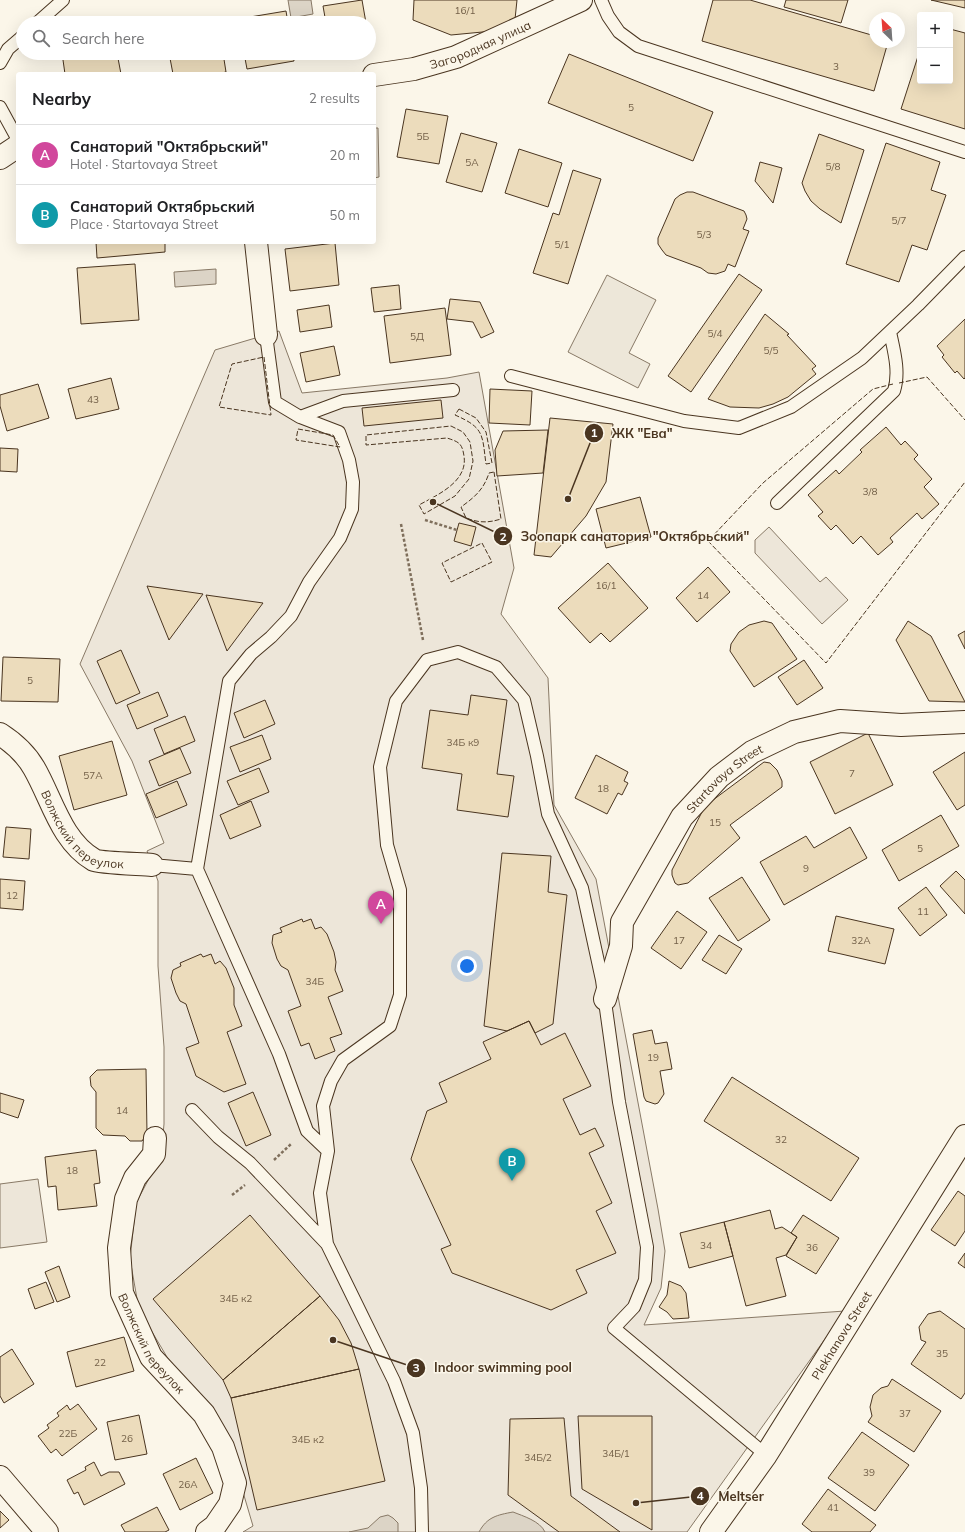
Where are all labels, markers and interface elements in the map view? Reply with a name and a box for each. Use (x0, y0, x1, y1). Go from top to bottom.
house number: 16/1 (455, 4, 475, 17)
north arrow (869, 12, 905, 48)
map controls (917, 12, 953, 84)
button: + (917, 12, 953, 48)
search box (16, 16, 376, 60)
street label: Загородная улица (428, 17, 533, 72)
icon: search (30, 27, 52, 49)
text: Search here (62, 29, 144, 48)
button: − (917, 48, 953, 84)
house number: 3 (833, 60, 839, 73)
text: Nearby (32, 88, 91, 109)
text: 2 results (309, 90, 360, 106)
house number: 5 (628, 101, 634, 114)
house number: 5Б (417, 130, 430, 143)
text: Санаторий "Октябрьский" (70, 137, 268, 156)
text: A (40, 147, 50, 163)
text: 20 m (330, 147, 360, 163)
text: Hotel · Startovaya Street (70, 156, 217, 172)
house number: 5А (465, 156, 479, 169)
house number: 5/8 (826, 160, 840, 173)
text: Санаторий Октябрьский (70, 197, 255, 216)
text: B (41, 207, 49, 223)
text: 50 m (330, 207, 360, 223)
house number: 5/7 (892, 214, 906, 227)
text: Place · Startovaya Street (70, 216, 218, 232)
house number: 5/3 (697, 228, 711, 241)
house number: 5/1 (555, 238, 569, 251)
house number: 5/4 (708, 327, 722, 340)
house number: 5Д (410, 330, 424, 343)
house number: 5/5 (764, 344, 778, 357)
house number: 43 (87, 393, 99, 406)
callout: ЖК "Ева" (584, 421, 681, 446)
text: 1 (590, 425, 598, 440)
text: ЖК "Ева" (611, 425, 673, 441)
house number: 3/8 (863, 485, 877, 498)
callout: Зоопарк санатория "Октябрьский" (493, 524, 758, 549)
text: Зоопарк санатория "Октябрьский" (521, 528, 750, 544)
text: 2 (499, 529, 507, 544)
house number: 16/1 (596, 579, 616, 592)
house number: 14 (697, 589, 709, 602)
house number: 5 (27, 674, 33, 687)
house number: 34Б к9 (447, 736, 479, 749)
street label: Startovaya Street (682, 741, 765, 816)
house number: 7 (849, 767, 855, 780)
house number: 57А (83, 769, 103, 782)
house number: 18 (597, 782, 609, 795)
street label: Волжский переулок (39, 788, 125, 871)
house number: 15 (709, 816, 721, 829)
house number: 5 (917, 842, 923, 855)
house number: 9 (803, 862, 809, 875)
house number: 12 (6, 889, 18, 902)
pin: A (368, 891, 394, 924)
house number: 11 (917, 905, 929, 918)
house number: 17 (673, 934, 685, 947)
house number: 32А (851, 934, 871, 947)
your location (457, 956, 477, 976)
house number: 34Б (306, 975, 325, 988)
house number: 19 (647, 1051, 659, 1064)
house number: 14 (116, 1104, 128, 1117)
house number: 32 (775, 1133, 787, 1146)
pin: B (499, 1148, 525, 1181)
house number: 18 (66, 1164, 78, 1177)
house number: 34 (700, 1239, 712, 1252)
house number: 36 (806, 1241, 818, 1254)
street label: Plekhanova Street (808, 1288, 874, 1382)
street label: Волжский переулок (116, 1291, 189, 1397)
house number: 34Б к2 (220, 1292, 252, 1305)
house number: 35 (936, 1347, 948, 1360)
callout: Indoor swimming pool (406, 1355, 580, 1380)
house number: 22 (94, 1356, 106, 1369)
text: Indoor swimming pool (434, 1359, 572, 1375)
text: 3 (412, 1360, 420, 1375)
house number: 37 (899, 1407, 911, 1420)
house number: 22Б (59, 1427, 78, 1440)
house number: 26 (121, 1432, 133, 1445)
house number: 34Б к2 (292, 1433, 324, 1446)
house number: 34Б/1 (602, 1447, 630, 1460)
house number: 34Б/2 (524, 1451, 552, 1464)
house number: 39 (863, 1466, 875, 1479)
house number: 26А (178, 1478, 198, 1491)
callout: Meltser (690, 1484, 772, 1509)
text: 4 (696, 1488, 704, 1503)
text: Meltser (718, 1488, 765, 1504)
house number: 41 (827, 1501, 839, 1514)

